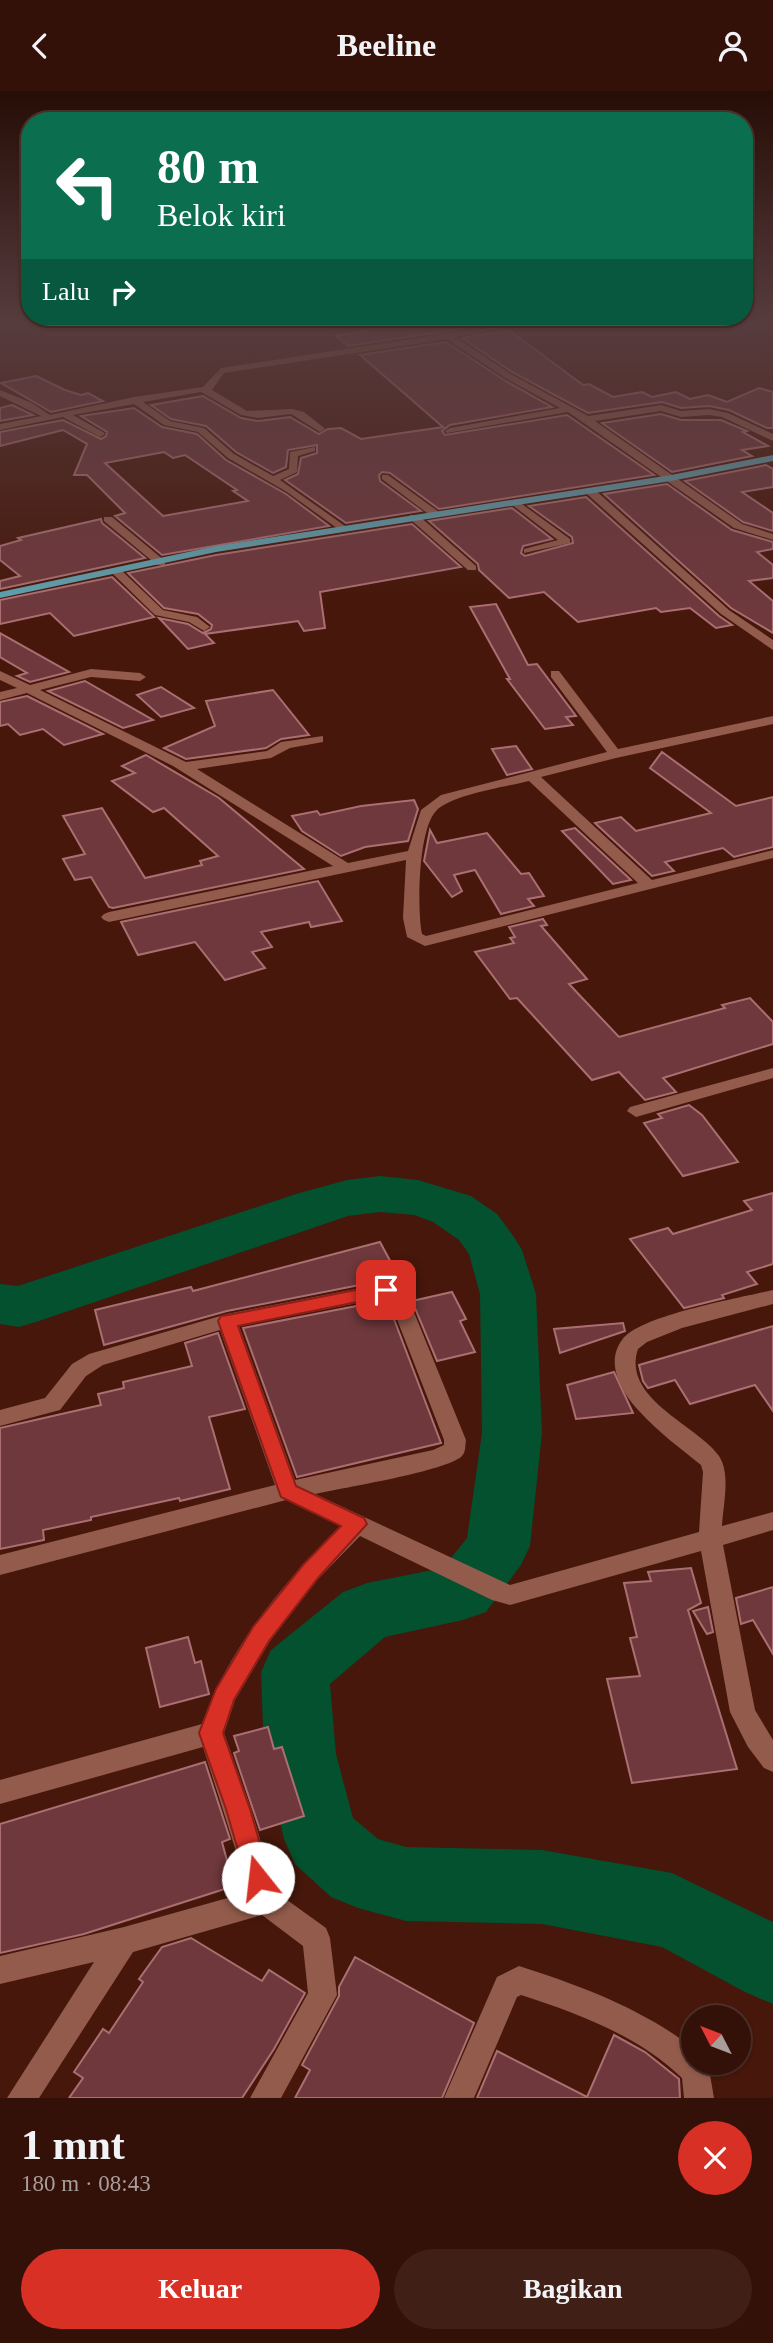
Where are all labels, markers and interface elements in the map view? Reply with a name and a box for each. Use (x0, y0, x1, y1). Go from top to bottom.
icon: back (21, 27, 59, 65)
text: Beeline (337, 27, 436, 63)
icon: person (714, 27, 752, 65)
text: 80 m (157, 139, 259, 194)
icon: left (42, 140, 133, 231)
text: Belok kiri (157, 197, 286, 233)
icon: right (104, 273, 142, 311)
text: Lalu (42, 277, 90, 306)
pin (356, 1260, 416, 1320)
icon: arrive (367, 1271, 405, 1309)
position arrow (221, 1841, 295, 1915)
north arrow (681, 2005, 751, 2075)
map controls (681, 2005, 751, 2075)
button: close (678, 2121, 752, 2195)
text: 1 mnt (21, 2122, 125, 2168)
text: 180 m · 08:43 (21, 2171, 151, 2196)
button: Keluar (21, 2249, 380, 2329)
button: Bagikan (394, 2249, 752, 2329)

